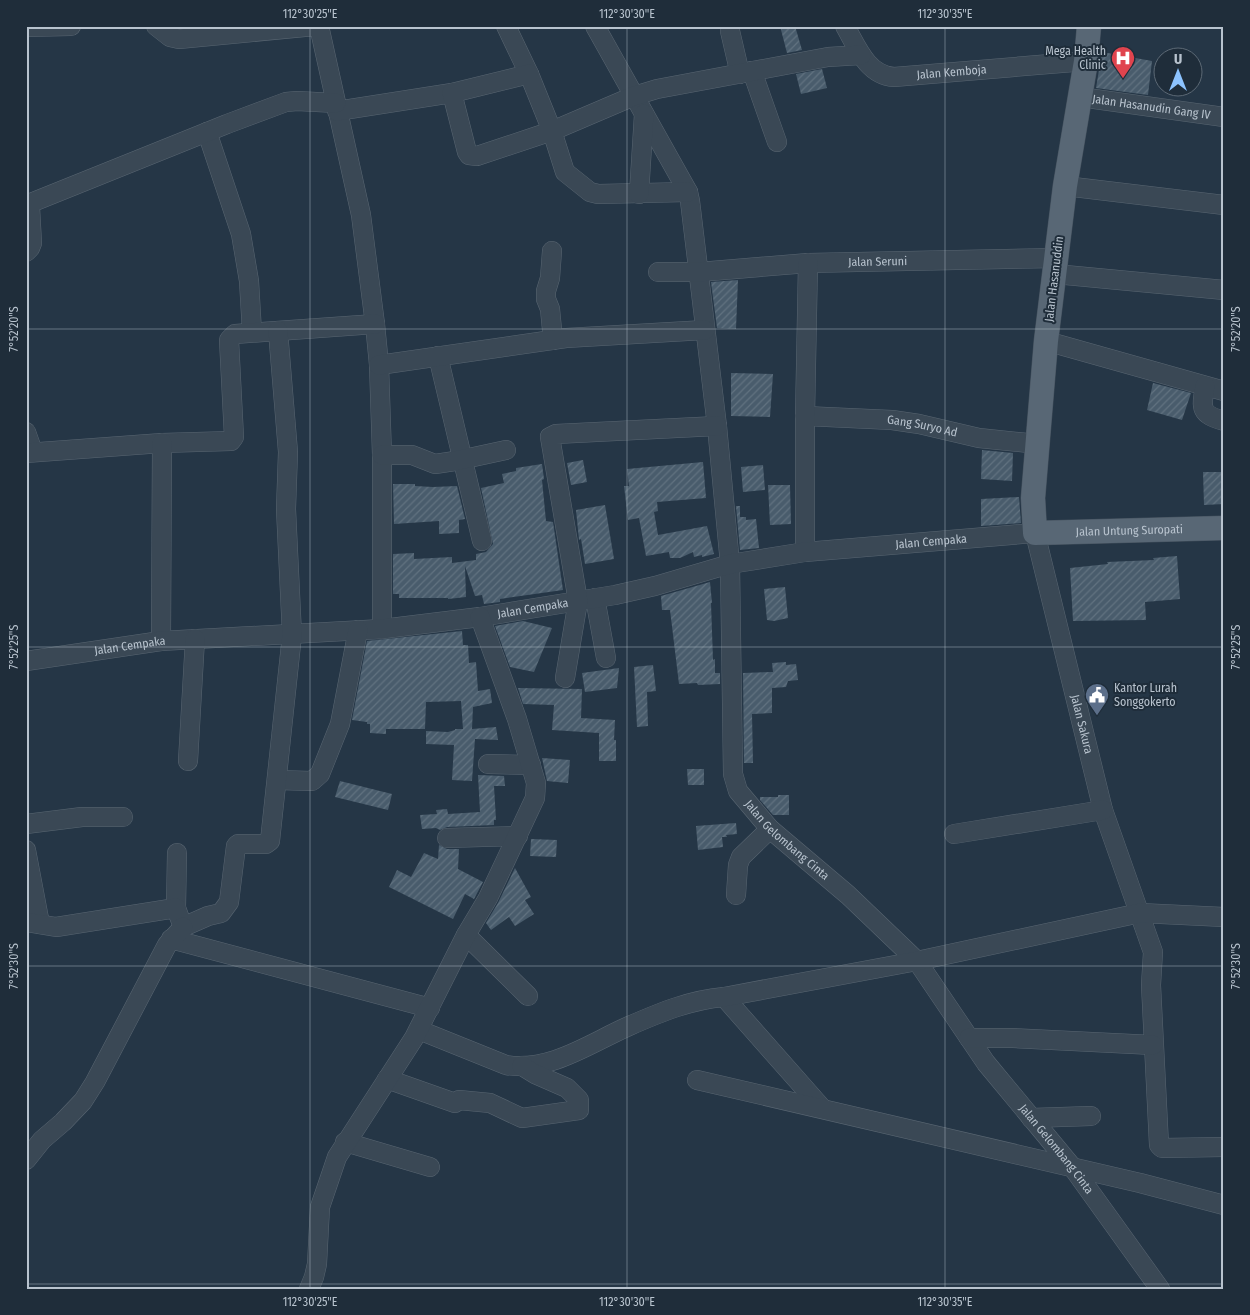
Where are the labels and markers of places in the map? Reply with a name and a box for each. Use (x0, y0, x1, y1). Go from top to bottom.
place label: Mega Health Clinic (1045, 44, 1106, 72)
hospital icon: Mega Health Clinic (1110, 45, 1136, 79)
place label: Kantor Lurah Songgokerto (1114, 681, 1177, 709)
public building icon: Kantor Lurah Songgokerto (1084, 682, 1110, 716)

